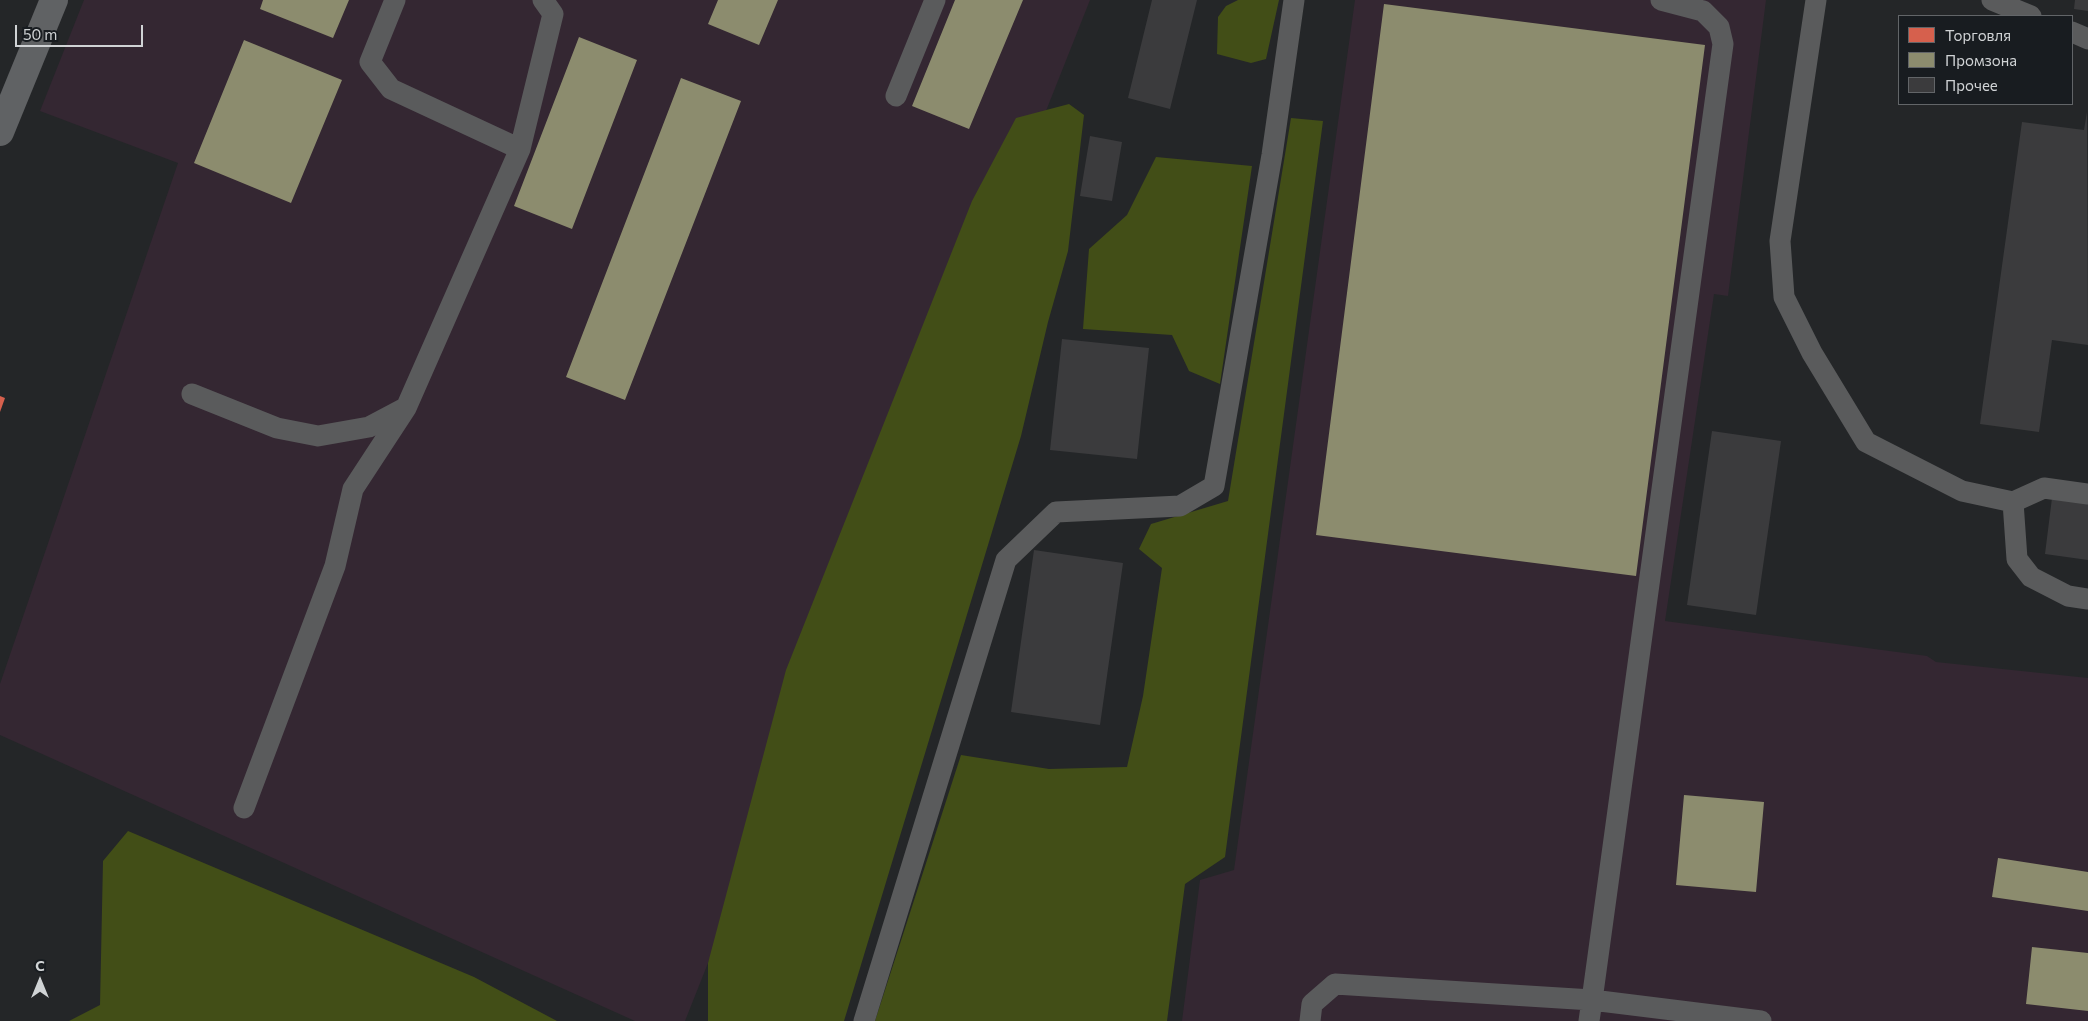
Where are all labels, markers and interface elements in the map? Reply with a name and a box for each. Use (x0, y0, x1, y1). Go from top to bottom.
scale bar (18, 15, 145, 47)
legend (1898, 15, 2073, 105)
text: 50 m (23, 25, 57, 43)
text: Торговля (1945, 26, 2011, 44)
text: Промзона (1945, 51, 2017, 69)
text: Прочее (1945, 76, 1998, 94)
north arrow (15, 956, 65, 1006)
text: С (35, 957, 45, 974)

